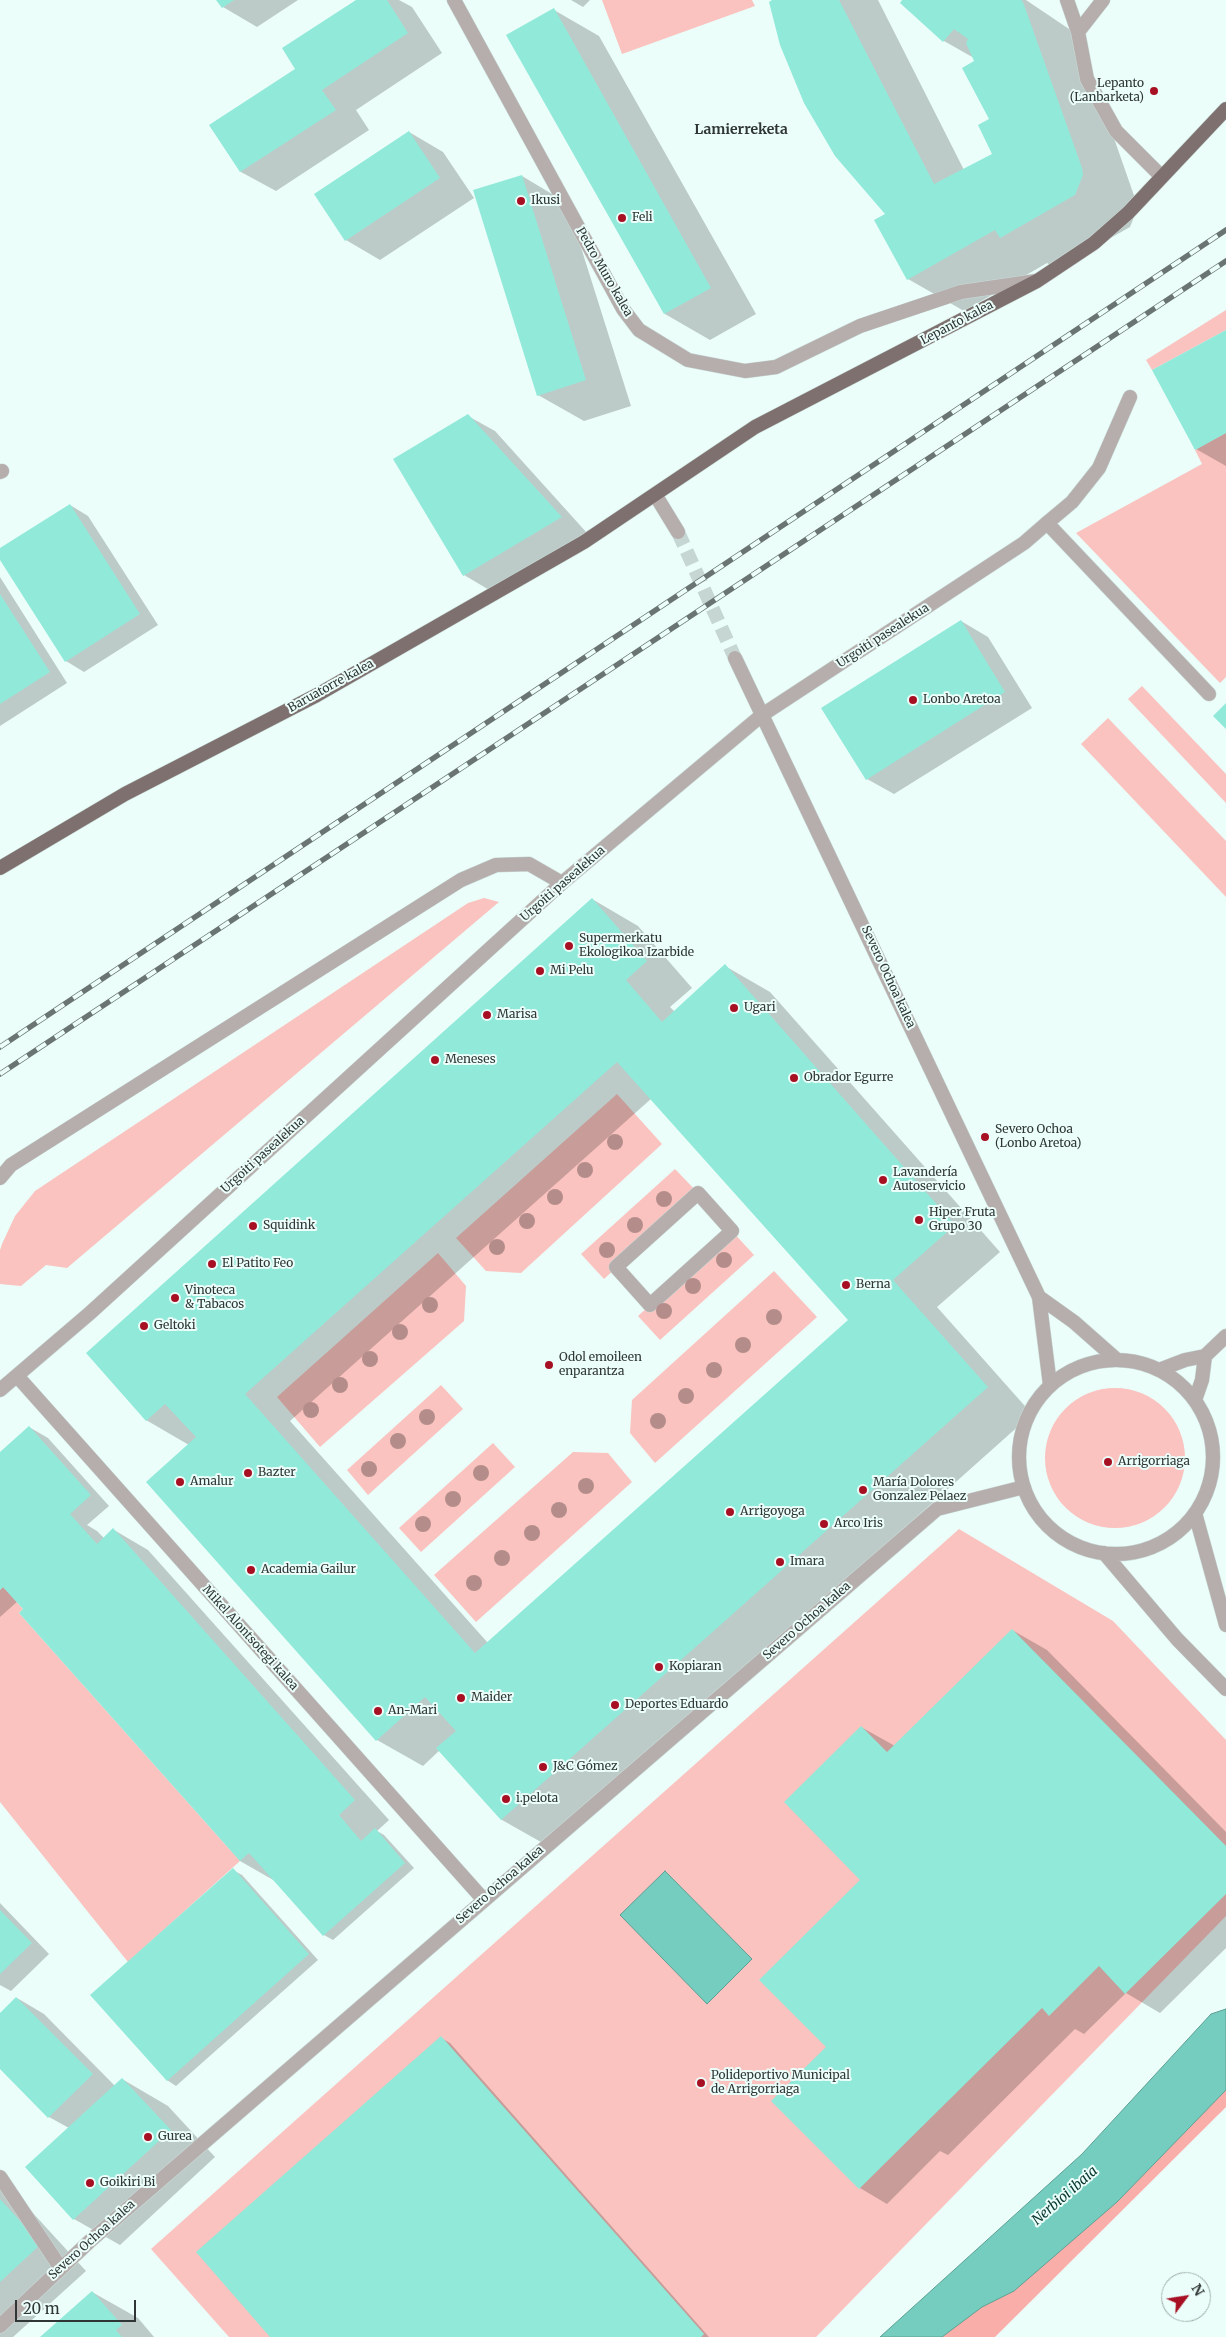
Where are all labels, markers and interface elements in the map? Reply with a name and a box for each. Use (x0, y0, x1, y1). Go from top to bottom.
place label: Lepanto (Lanbarketa) (1070, 77, 1144, 105)
marker: Lepanto (Lanbarketa) (1148, 85, 1160, 97)
district label: Lamierreketa (694, 122, 788, 138)
place label: Ikusi (531, 194, 560, 208)
marker: Ikusi (515, 195, 527, 207)
place label: Feli (632, 211, 653, 225)
marker: Feli (616, 212, 628, 224)
street label: Pedro Muro kalea (573, 225, 635, 319)
street label: Lepanto kalea (918, 298, 996, 348)
street label: Urgoiti pasealekua (834, 601, 932, 671)
street label: Baruatorre kalea (286, 657, 376, 715)
place label: Lonbo Aretoa (923, 693, 1001, 707)
marker: Lonbo Aretoa (907, 694, 919, 706)
street label: Urgoiti pasealekua (518, 843, 608, 925)
street label: Severo Ochoa kalea (858, 924, 918, 1030)
place label: Supermerkatu Ekologikoa Izarbide (579, 932, 694, 960)
marker: Supermerkatu Ekologikoa Izarbide (563, 940, 575, 952)
place label: Mi Pelu (550, 964, 594, 978)
marker: Mi Pelu (534, 965, 546, 977)
place label: Ugari (744, 1001, 776, 1015)
marker: Ugari (728, 1002, 740, 1014)
place label: Marisa (497, 1008, 537, 1022)
marker: Marisa (481, 1009, 493, 1021)
place label: Meneses (445, 1053, 496, 1067)
marker: Meneses (429, 1054, 441, 1066)
place label: Obrador Egurre (804, 1071, 893, 1085)
marker: Obrador Egurre (788, 1072, 800, 1084)
street label: Urgoiti pasealekua (218, 1114, 308, 1196)
place label: Severo Ochoa (Lonbo Aretoa) (995, 1123, 1081, 1151)
marker: Severo Ochoa (Lonbo Aretoa) (979, 1131, 991, 1143)
place label: Lavandería Autoservicio (893, 1166, 965, 1194)
marker: Lavandería Autoservicio (877, 1174, 889, 1186)
place label: Hiper Fruta Grupo 30 (929, 1206, 995, 1234)
marker: Hiper Fruta Grupo 30 (913, 1214, 925, 1226)
place label: Squidink (263, 1219, 315, 1233)
marker: Squidink (247, 1220, 259, 1232)
place label: El Patito Feo (222, 1257, 293, 1271)
marker: El Patito Feo (206, 1258, 218, 1270)
place label: Berna (856, 1278, 890, 1292)
marker: Berna (840, 1279, 852, 1291)
place label: Vinoteca & Tabacos (185, 1284, 244, 1312)
marker: Vinoteca & Tabacos (169, 1292, 181, 1304)
place label: Geltoki (154, 1319, 196, 1333)
marker: Geltoki (138, 1320, 150, 1332)
place label: Odol emoileen enparantza (559, 1351, 642, 1379)
marker: Odol emoileen enparantza (543, 1359, 555, 1371)
place label: Arrigorriaga (1118, 1455, 1190, 1469)
marker: Arrigorriaga (1102, 1456, 1114, 1468)
place label: Bazter (258, 1466, 296, 1480)
marker: Bazter (242, 1467, 254, 1479)
place label: Amalur (190, 1475, 233, 1489)
marker: Amalur (174, 1476, 186, 1488)
place label: María Dolores Gonzalez Pelaez (873, 1476, 966, 1504)
marker: María Dolores Gonzalez Pelaez (857, 1484, 869, 1496)
place label: Arrigoyoga (740, 1505, 805, 1519)
marker: Arrigoyoga (724, 1506, 736, 1518)
place label: Arco Iris (834, 1517, 883, 1531)
marker: Arco Iris (818, 1518, 830, 1530)
place label: Imara (790, 1555, 824, 1569)
marker: Imara (774, 1556, 786, 1568)
place label: Academia Gailur (261, 1563, 356, 1577)
marker: Academia Gailur (245, 1564, 257, 1576)
street label: Severo Ochoa kalea (760, 1579, 854, 1663)
street label: Mikel Alontsotegi kalea (199, 1583, 301, 1693)
place label: Kopiaran (669, 1660, 722, 1674)
marker: Kopiaran (653, 1661, 665, 1673)
place label: Maider (471, 1691, 512, 1705)
marker: Maider (455, 1692, 467, 1704)
place label: Deportes Eduardo (625, 1698, 728, 1712)
marker: Deportes Eduardo (609, 1699, 621, 1711)
place label: An-Mari (388, 1704, 437, 1718)
marker: An-Mari (372, 1705, 384, 1717)
place label: J&C Gómez (553, 1760, 617, 1774)
marker: J&C Gómez (537, 1761, 549, 1773)
place label: i.pelota (516, 1792, 558, 1806)
marker: i.pelota (500, 1793, 512, 1805)
street label: Severo Ochoa kalea (453, 1843, 547, 1927)
place label: Polideportivo Municipal de Arrigorriaga (711, 2069, 850, 2097)
marker: Polideportivo Municipal de Arrigorriaga (695, 2077, 707, 2089)
place label: Gurea (158, 2130, 192, 2144)
marker: Gurea (142, 2131, 154, 2143)
water label: Nerbioi ibaia (1029, 2163, 1101, 2229)
place label: Goikiri Bi (100, 2176, 155, 2190)
marker: Goikiri Bi (84, 2177, 96, 2189)
street label: Severo Ochoa kalea (46, 2197, 138, 2283)
north arrow (1161, 2272, 1211, 2322)
text: N (1187, 2280, 1209, 2299)
scale bar (18, 2290, 139, 2322)
text: 20 m (23, 2299, 60, 2318)

